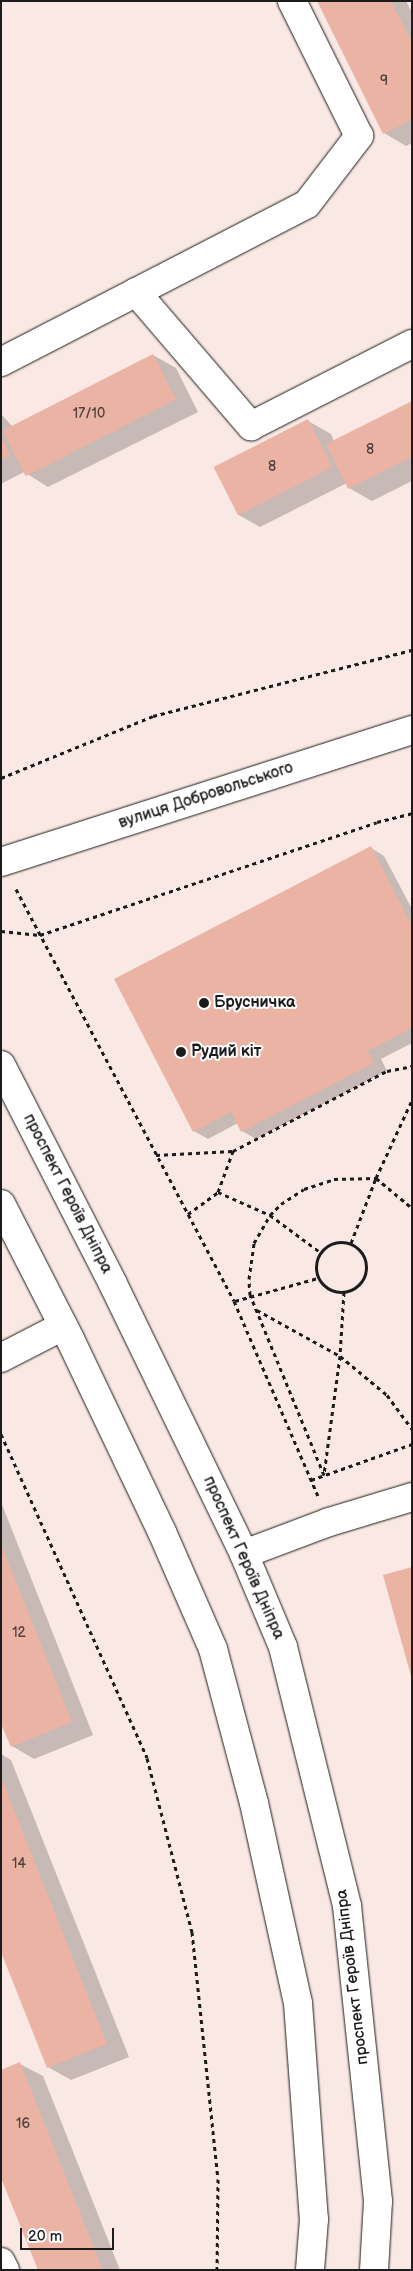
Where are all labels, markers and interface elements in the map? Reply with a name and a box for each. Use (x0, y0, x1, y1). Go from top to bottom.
house number: 9 (380, 73, 388, 89)
house number: 17/10 (73, 406, 105, 422)
house number: 8 (366, 442, 374, 458)
house number: 8 (268, 459, 276, 475)
street label: вулиця Добровольського (116, 759, 296, 833)
place label: Брусничка (214, 993, 295, 1013)
marker: Брусничка (198, 997, 210, 1009)
place label: Рудий кіт (191, 1042, 261, 1062)
marker: Рудий кіт (175, 1046, 187, 1058)
street label: проспект Героїв Дніпра (18, 1111, 116, 1277)
street label: проспект Героїв Дніпра (198, 1473, 288, 1643)
house number: 12 (12, 1625, 26, 1641)
house number: 14 (12, 1856, 26, 1872)
street label: проспект Героїв Дніпра (333, 1888, 373, 2066)
house number: 16 (16, 2116, 30, 2132)
scale bar (22, 2218, 116, 2250)
text: 20 m (28, 2227, 62, 2246)

